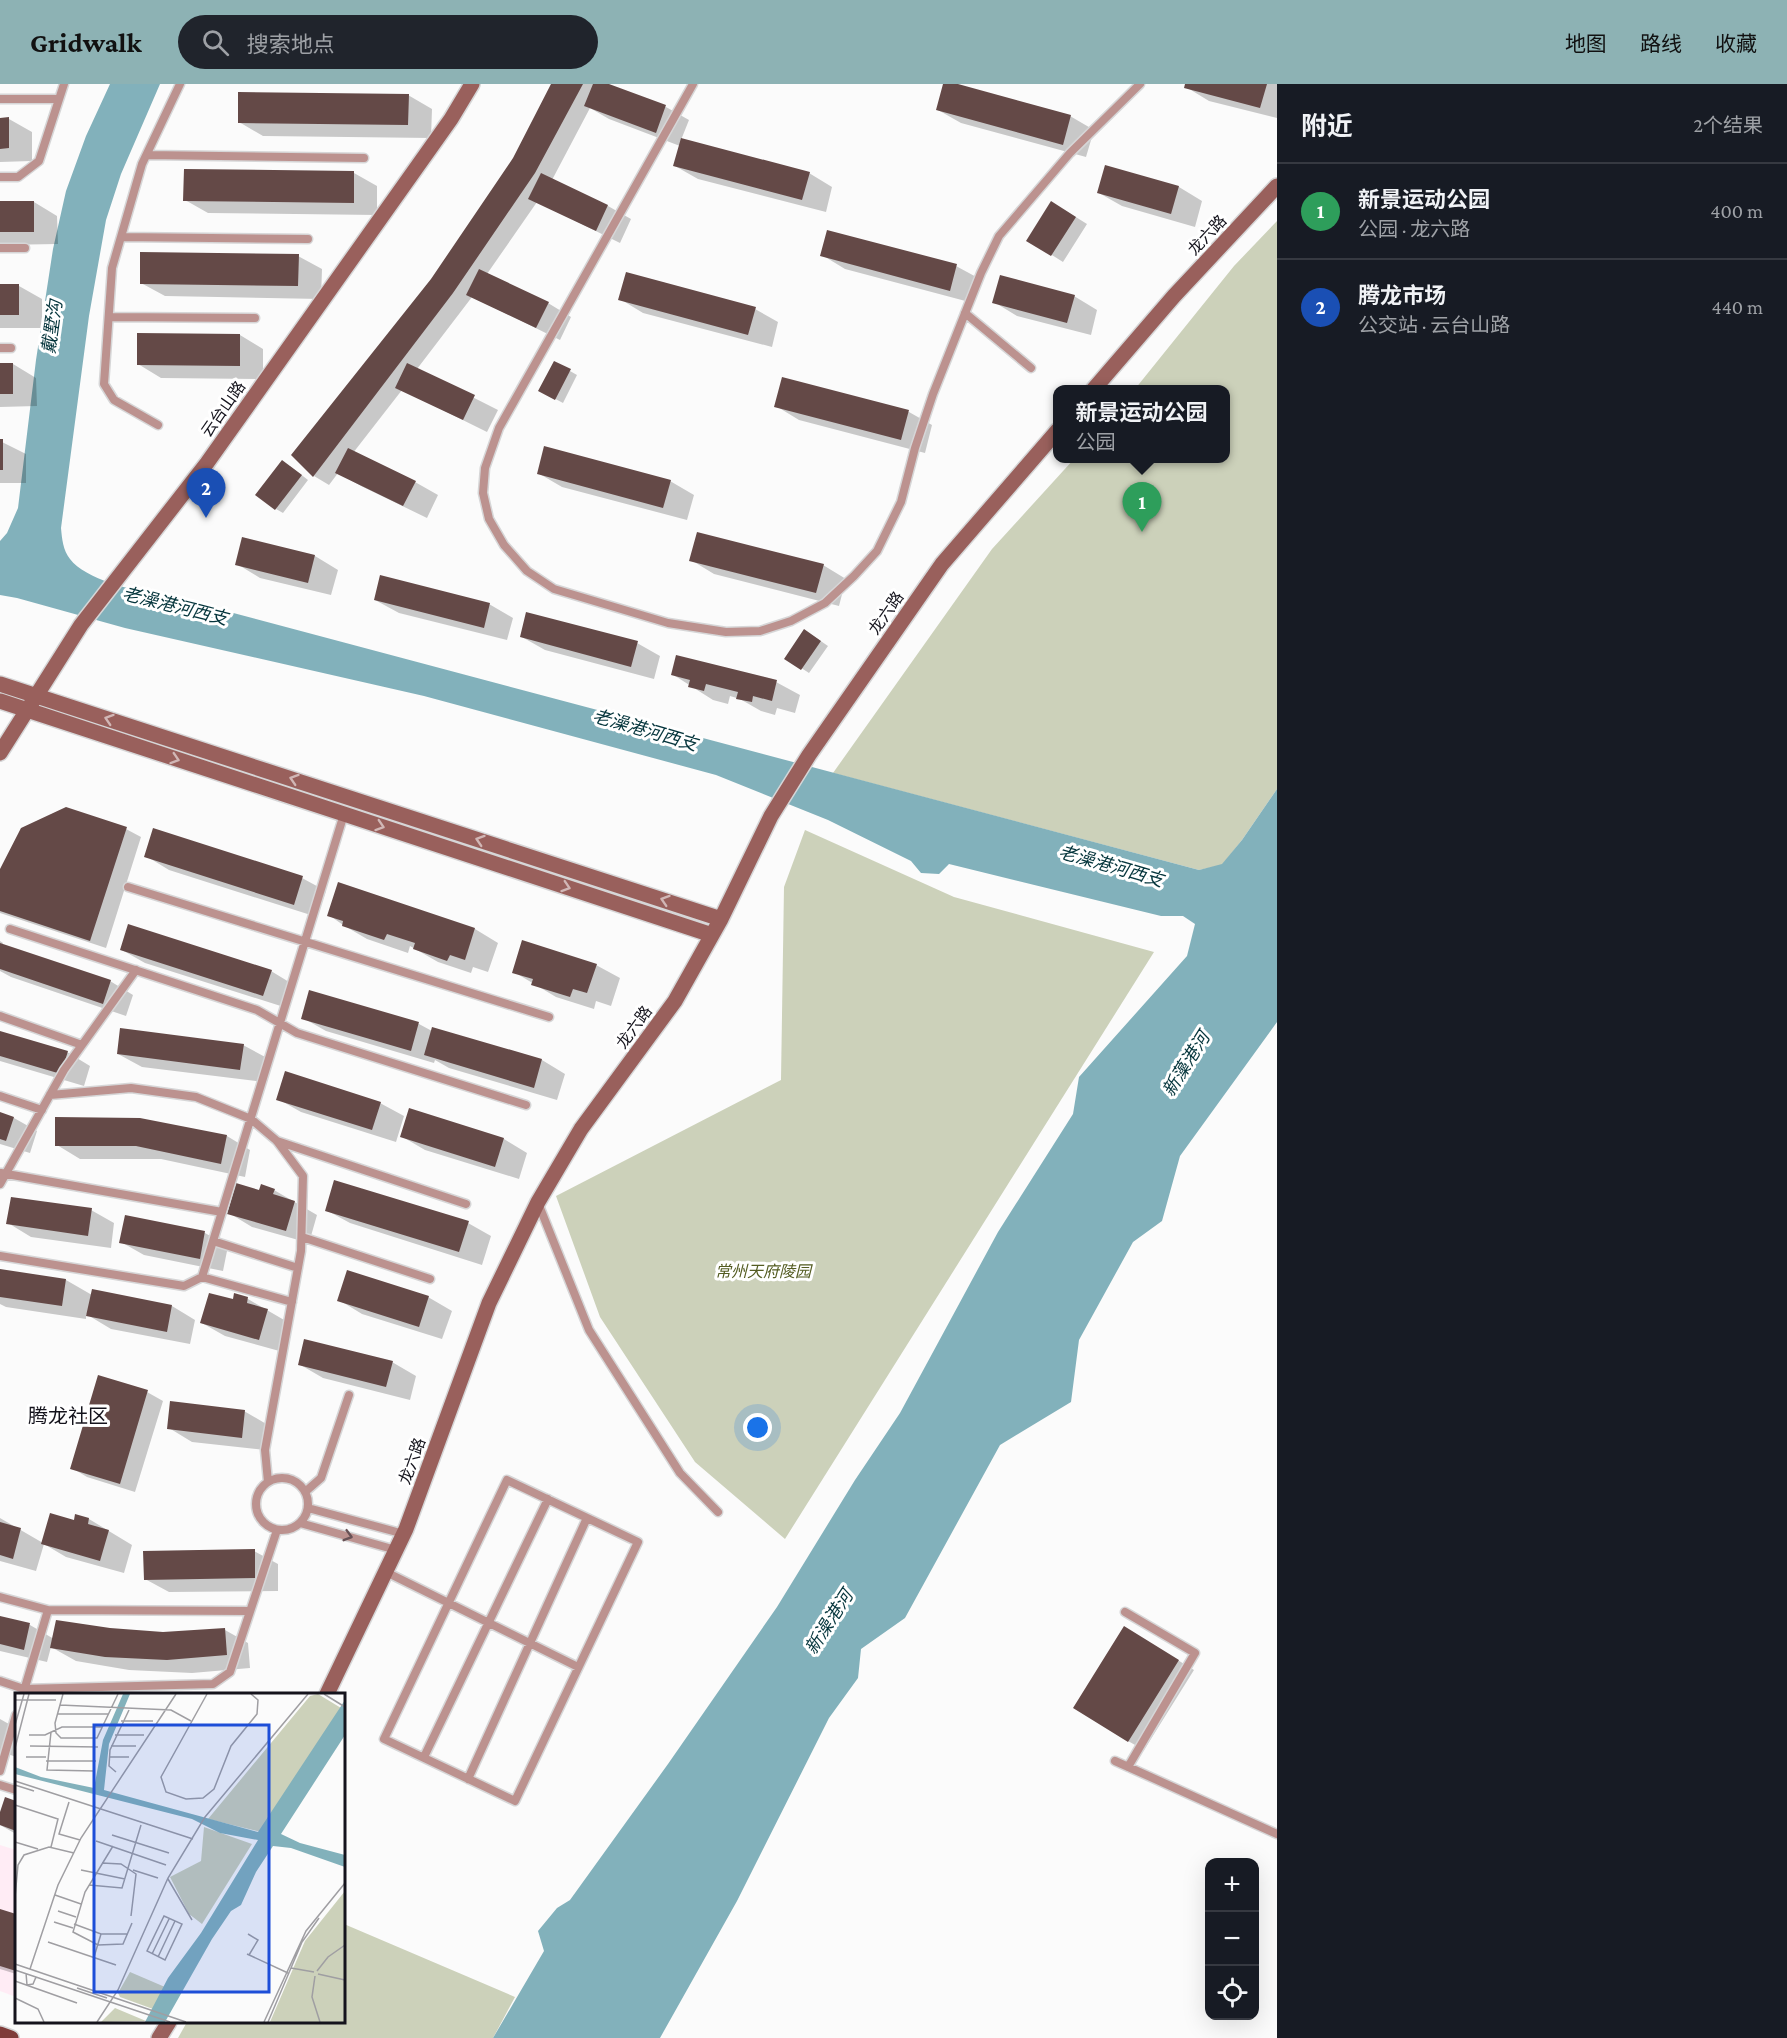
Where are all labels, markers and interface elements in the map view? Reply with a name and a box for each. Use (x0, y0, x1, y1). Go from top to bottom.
search box (178, 15, 598, 69)
icon: search (199, 26, 232, 59)
text: Gridwalk (30, 27, 142, 58)
text: 搜索地点 (247, 32, 335, 57)
text: 地图 (1565, 32, 1607, 56)
text: 路线 (1640, 32, 1682, 56)
text: 收藏 (1715, 32, 1757, 56)
text: 附近 (1301, 112, 1353, 141)
text: 2个结果 (1693, 114, 1763, 136)
text: 新景运动公园 (1358, 187, 1490, 212)
text: 1 (1317, 200, 1324, 222)
text: 400 m (1710, 200, 1763, 222)
street label: 龙六路 (1184, 212, 1230, 258)
text: 公园 · 龙六路 (1358, 218, 1470, 240)
text: 腾龙市场 (1358, 283, 1446, 308)
text: 2 (1315, 296, 1326, 318)
text: 440 m (1711, 296, 1763, 318)
water label: 戴墅沟 (38, 297, 66, 355)
text: 公交站 · 云台山路 (1358, 314, 1510, 336)
street label: 云台山路 (198, 378, 248, 440)
popup (1053, 385, 1230, 463)
text: 新景运动公园 (1075, 400, 1208, 425)
text: 公园 (1075, 431, 1115, 453)
pin: 2 (186, 468, 226, 518)
pin: 1 (1122, 482, 1162, 532)
water label: 老澡港河西支 (120, 583, 232, 629)
street label: 龙六路 (865, 588, 907, 638)
water label: 老澡港河西支 (590, 706, 702, 755)
one-way arrow (104, 714, 115, 726)
one-way arrow (169, 751, 180, 764)
one-way arrow (289, 774, 300, 787)
one-way arrow (374, 819, 385, 831)
one-way arrow (475, 835, 486, 847)
water label: 老澡港河西支 (1056, 842, 1168, 891)
one-way arrow (560, 880, 571, 893)
one-way arrow (660, 895, 671, 908)
street label: 龙六路 (613, 1003, 655, 1051)
water label: 新藻港河 (1158, 1026, 1215, 1100)
park label: 常州天府陵园 (715, 1263, 813, 1280)
district label: 腾龙社区 (28, 1405, 108, 1427)
your location (743, 1413, 772, 1442)
street label: 龙六路 (396, 1436, 428, 1486)
one-way arrow (343, 1529, 353, 1542)
water label: 新澡港河 (801, 1584, 859, 1658)
inset map (15, 1693, 345, 2023)
map controls (1205, 1858, 1259, 2020)
button: + (1205, 1858, 1259, 1912)
button: − (1205, 1912, 1259, 1966)
button: locate (1205, 1966, 1259, 2020)

